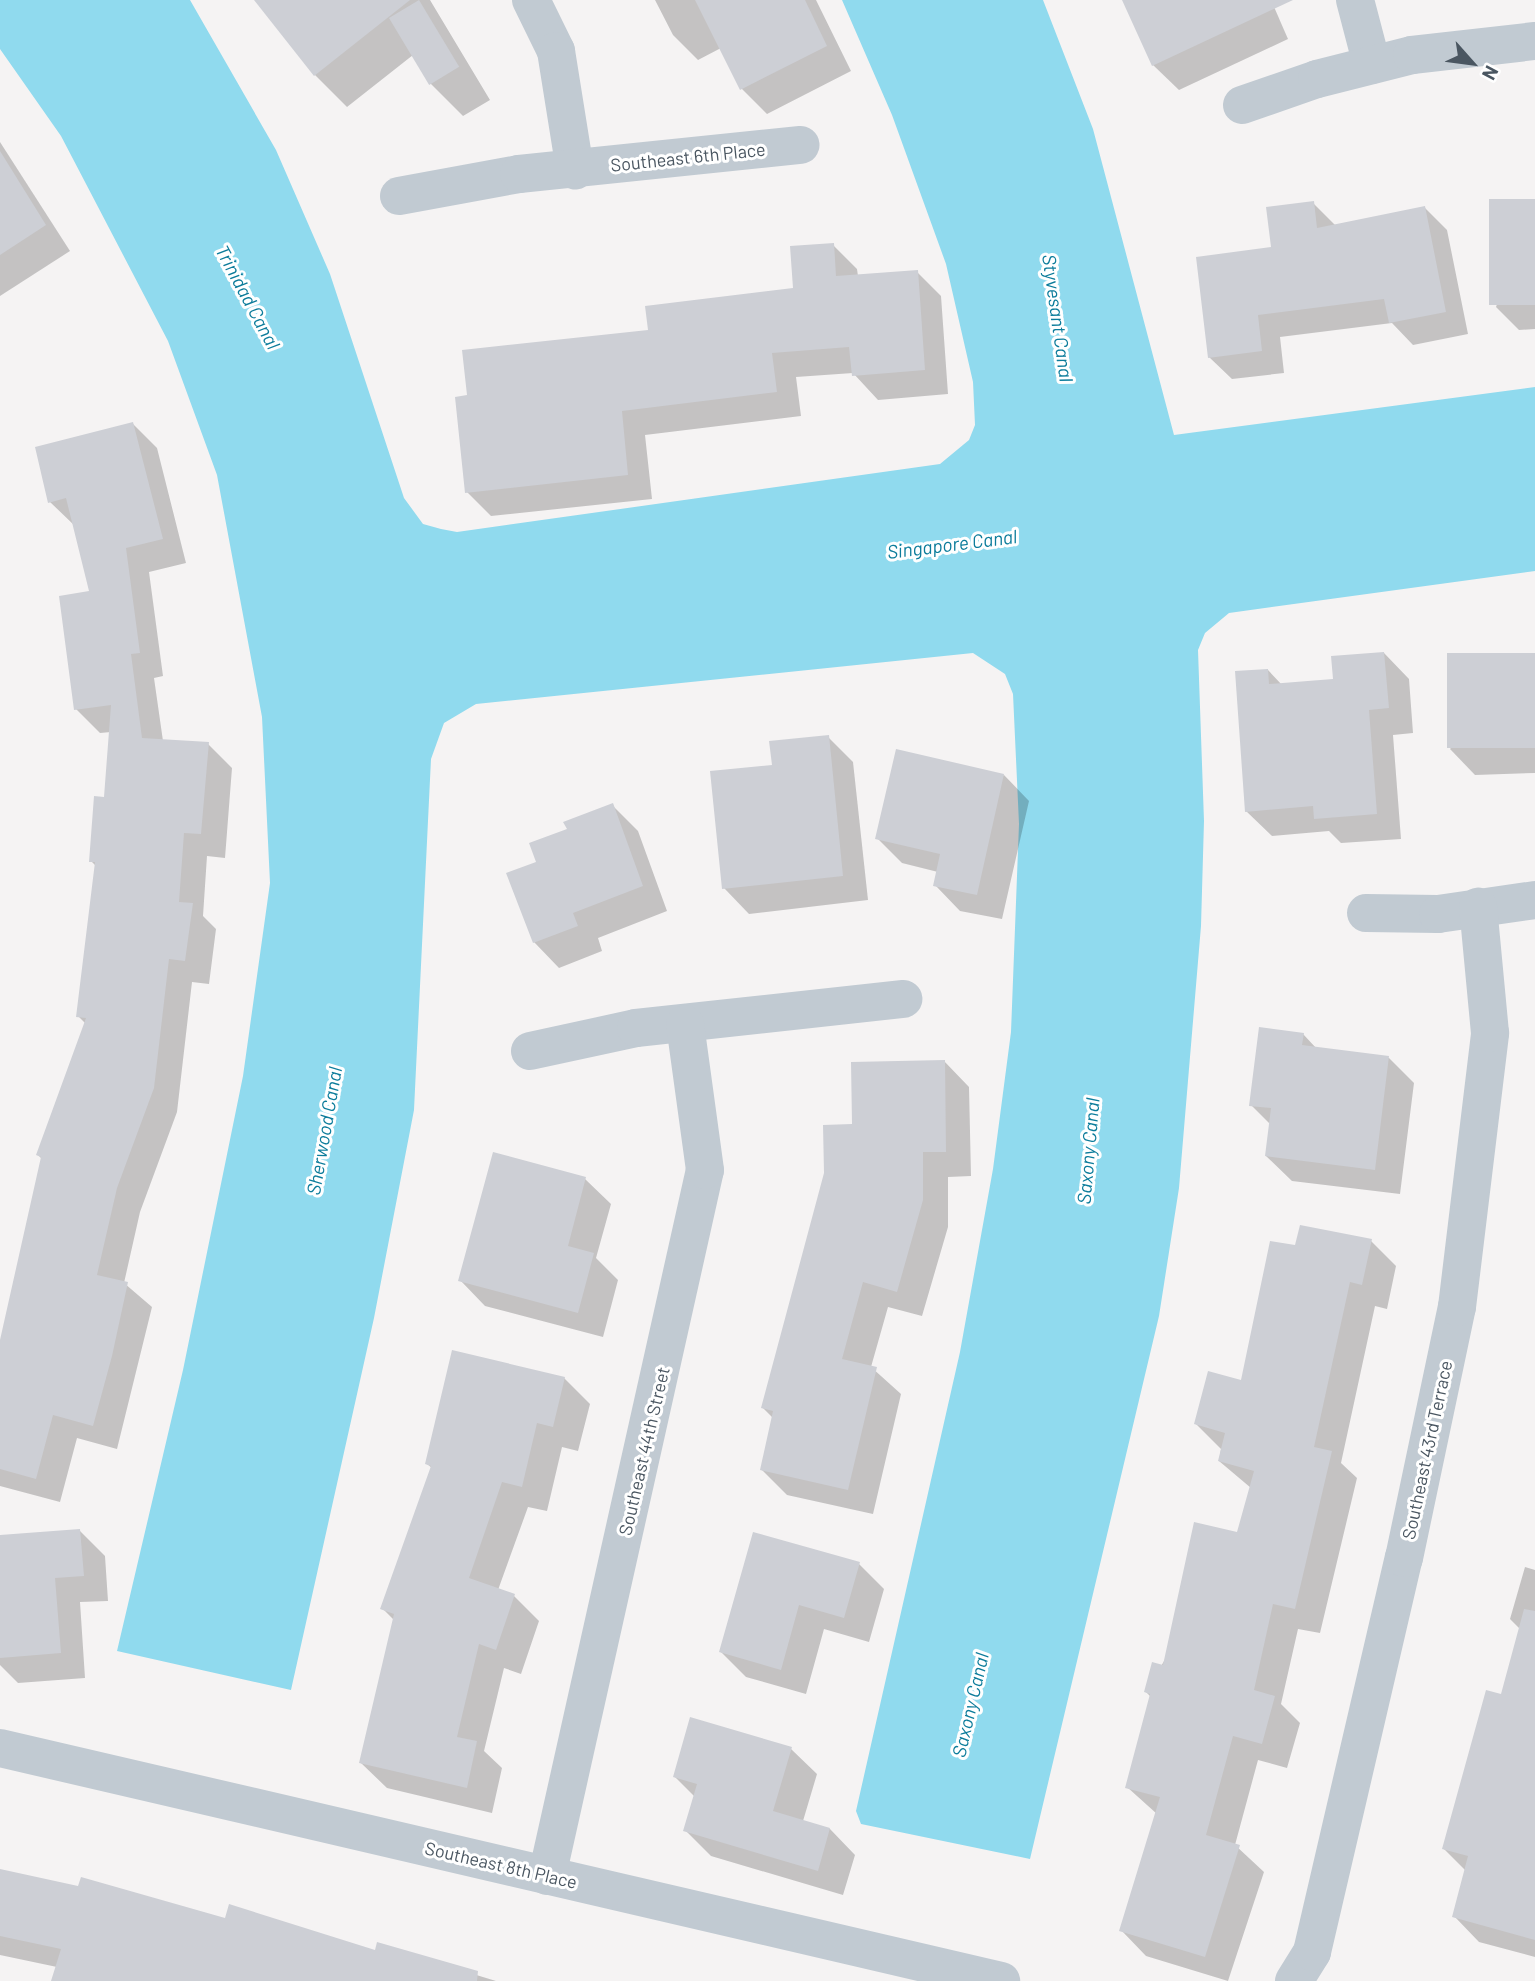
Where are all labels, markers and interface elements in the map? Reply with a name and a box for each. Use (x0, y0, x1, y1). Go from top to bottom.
north arrow (1437, 28, 1507, 98)
text: N (1478, 62, 1504, 84)
street label: Southeast 6th Place (609, 138, 767, 176)
water label: Trinidad Canal (211, 241, 285, 353)
water label: Styvesant Canal (1038, 253, 1078, 383)
water label: Singapore Canal (886, 525, 1018, 563)
water label: Sherwood Canal (302, 1065, 346, 1197)
water label: Saxony Canal (1072, 1097, 1104, 1205)
street label: Southeast 43rd Terrace (1397, 1359, 1457, 1541)
street label: Southeast 44th Street (614, 1365, 674, 1537)
water label: Saxony Canal (947, 1651, 993, 1759)
street label: Southeast 8th Place (423, 1837, 579, 1893)

